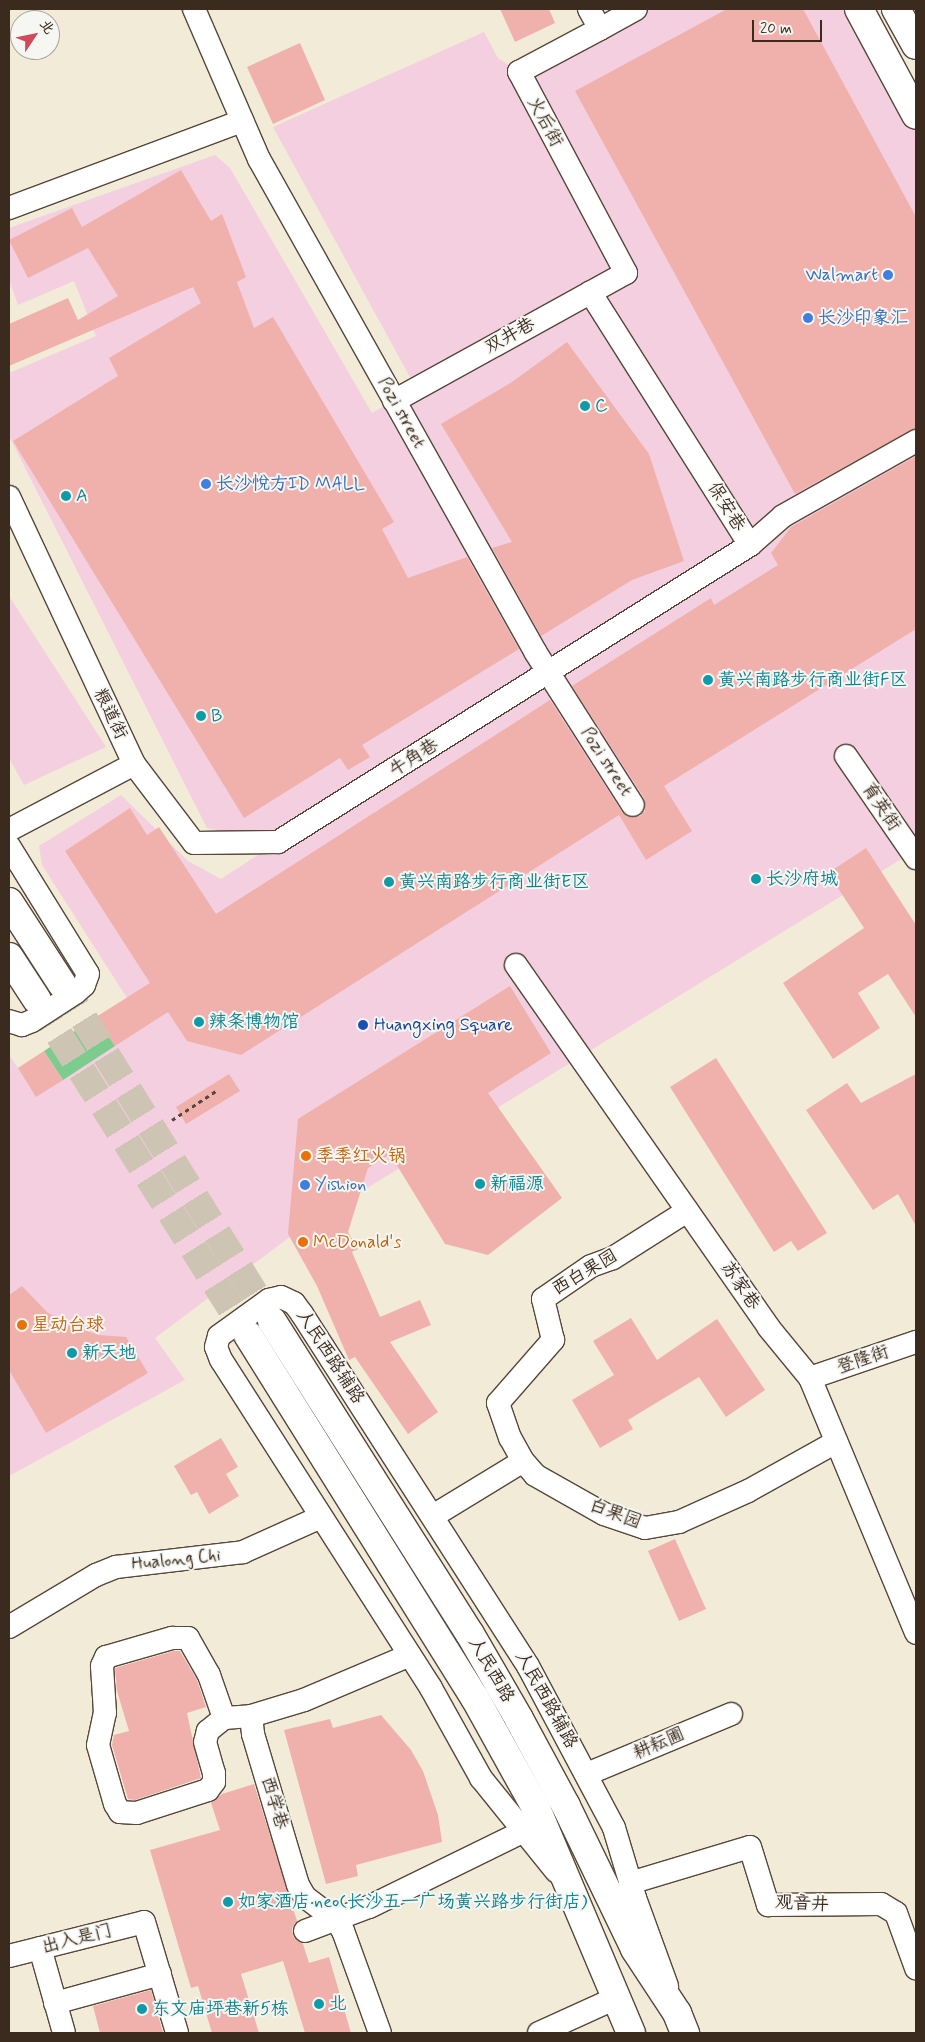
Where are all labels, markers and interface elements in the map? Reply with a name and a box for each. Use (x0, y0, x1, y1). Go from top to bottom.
north arrow (10, 10, 60, 60)
scale bar (755, 10, 825, 42)
text: 北 (35, 16, 58, 38)
text: 20 m (760, 19, 792, 39)
street label: 火后街 (523, 93, 567, 151)
place label: Walmart (805, 264, 878, 286)
marker: Walmart (882, 269, 894, 281)
place label: 长沙印象汇 (818, 307, 908, 329)
marker: 长沙印象汇 (802, 312, 814, 324)
street label: 双井巷 (481, 313, 539, 359)
street label: Pozi street (373, 374, 429, 452)
place label: C (595, 395, 608, 417)
marker: C (579, 400, 591, 412)
place label: 长沙悦方ID MALL (216, 473, 362, 495)
marker: 长沙悦方ID MALL (200, 478, 212, 490)
street label: 保安巷 (703, 478, 749, 536)
place label: A (76, 485, 88, 507)
marker: A (60, 490, 72, 502)
place label: 黄兴南路步行商业街F区 (718, 669, 908, 691)
marker: 黄兴南路步行商业街F区 (702, 674, 714, 686)
street label: 粮道街 (88, 685, 132, 743)
place label: B (211, 705, 222, 727)
marker: B (195, 710, 207, 722)
street label: Pozi street (576, 723, 636, 801)
street label: 牛角巷 (385, 735, 443, 781)
street label: 育英街 (857, 779, 905, 835)
place label: 长沙府城 (766, 868, 838, 890)
place label: 黄兴南路步行商业街E区 (399, 871, 590, 893)
marker: 长沙府城 (750, 873, 762, 885)
marker: 黄兴南路步行商业街E区 (383, 876, 395, 888)
place label: 辣条博物馆 (209, 1011, 299, 1033)
place label: Huangxing Square (374, 1014, 513, 1036)
marker: 辣条博物馆 (193, 1016, 205, 1028)
marker: Huangxing Square (356, 1018, 370, 1032)
place label: 季季红火锅 (316, 1145, 406, 1167)
marker: 季季红火锅 (300, 1150, 312, 1162)
place label: 新福源 (490, 1173, 544, 1195)
place label: Yishion (315, 1174, 366, 1196)
marker: 新福源 (474, 1178, 486, 1190)
marker: Yishion (299, 1179, 311, 1191)
place label: McDonald's (313, 1231, 401, 1253)
marker: McDonald's (297, 1236, 309, 1248)
street label: 西白果园 (548, 1246, 622, 1300)
street label: 苏家巷 (716, 1258, 764, 1314)
street label: 人民西路辅路 (292, 1306, 368, 1408)
place label: 星动台球 (32, 1314, 104, 1336)
marker: 星动台球 (16, 1319, 28, 1331)
street label: 登隆街 (834, 1341, 892, 1379)
place label: 新天地 (82, 1342, 136, 1364)
marker: 新天地 (66, 1347, 78, 1359)
street label: 白果园 (586, 1494, 644, 1534)
street label: Hualong Chi (129, 1544, 223, 1576)
street label: 人民西路 (464, 1633, 518, 1707)
street label: 人民西路辅路 (510, 1648, 582, 1752)
street label: 耕耘圃 (630, 1724, 688, 1764)
street label: 西学巷 (256, 1774, 292, 1832)
place label: 如家酒店·neo(长沙五一广场黄兴路步行街店) (238, 1891, 588, 1913)
street label: 观音井 (774, 1892, 830, 1916)
marker: 如家酒店·neo(长沙五一广场黄兴路步行街店) (222, 1896, 234, 1908)
street label: 出入是门 (39, 1920, 115, 1958)
place label: 北 (329, 1993, 347, 2015)
place label: 东文庙坪巷新5栋 (152, 1998, 289, 2020)
marker: 北 (313, 1998, 325, 2010)
marker: 东文庙坪巷新5栋 (136, 2003, 148, 2015)

